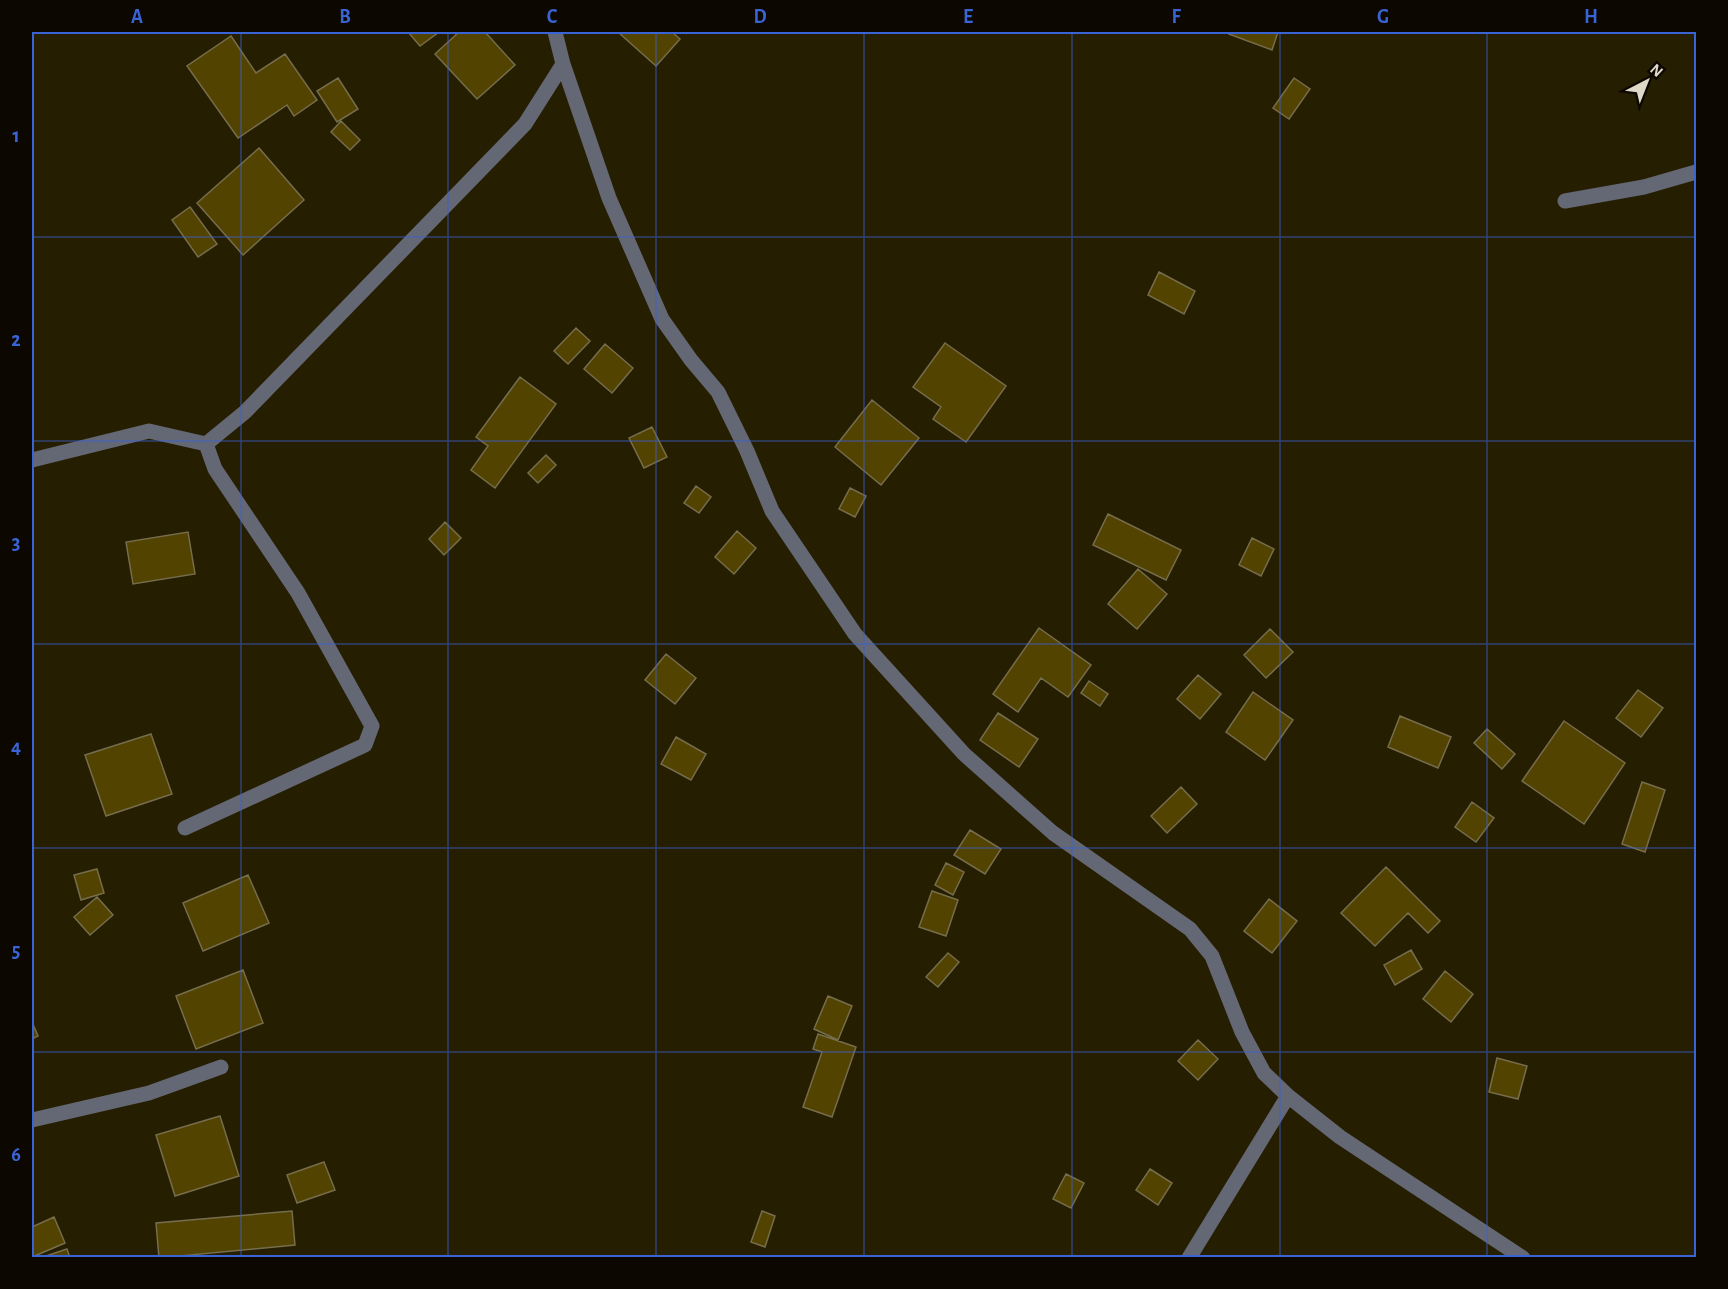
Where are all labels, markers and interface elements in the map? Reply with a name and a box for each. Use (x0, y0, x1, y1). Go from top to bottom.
text: A (131, 7, 143, 27)
text: B (339, 7, 351, 27)
text: C (547, 7, 558, 27)
text: D (753, 7, 767, 27)
text: E (963, 7, 973, 27)
text: F (1171, 7, 1181, 27)
text: G (1377, 7, 1389, 27)
text: H (1584, 7, 1598, 27)
north arrow (1617, 51, 1677, 111)
text: N (1647, 61, 1666, 80)
text: 1 (12, 126, 20, 146)
text: 2 (11, 330, 21, 350)
text: 3 (12, 533, 20, 553)
text: 4 (11, 737, 21, 757)
text: 5 (12, 941, 20, 961)
text: 6 (11, 1145, 21, 1165)

